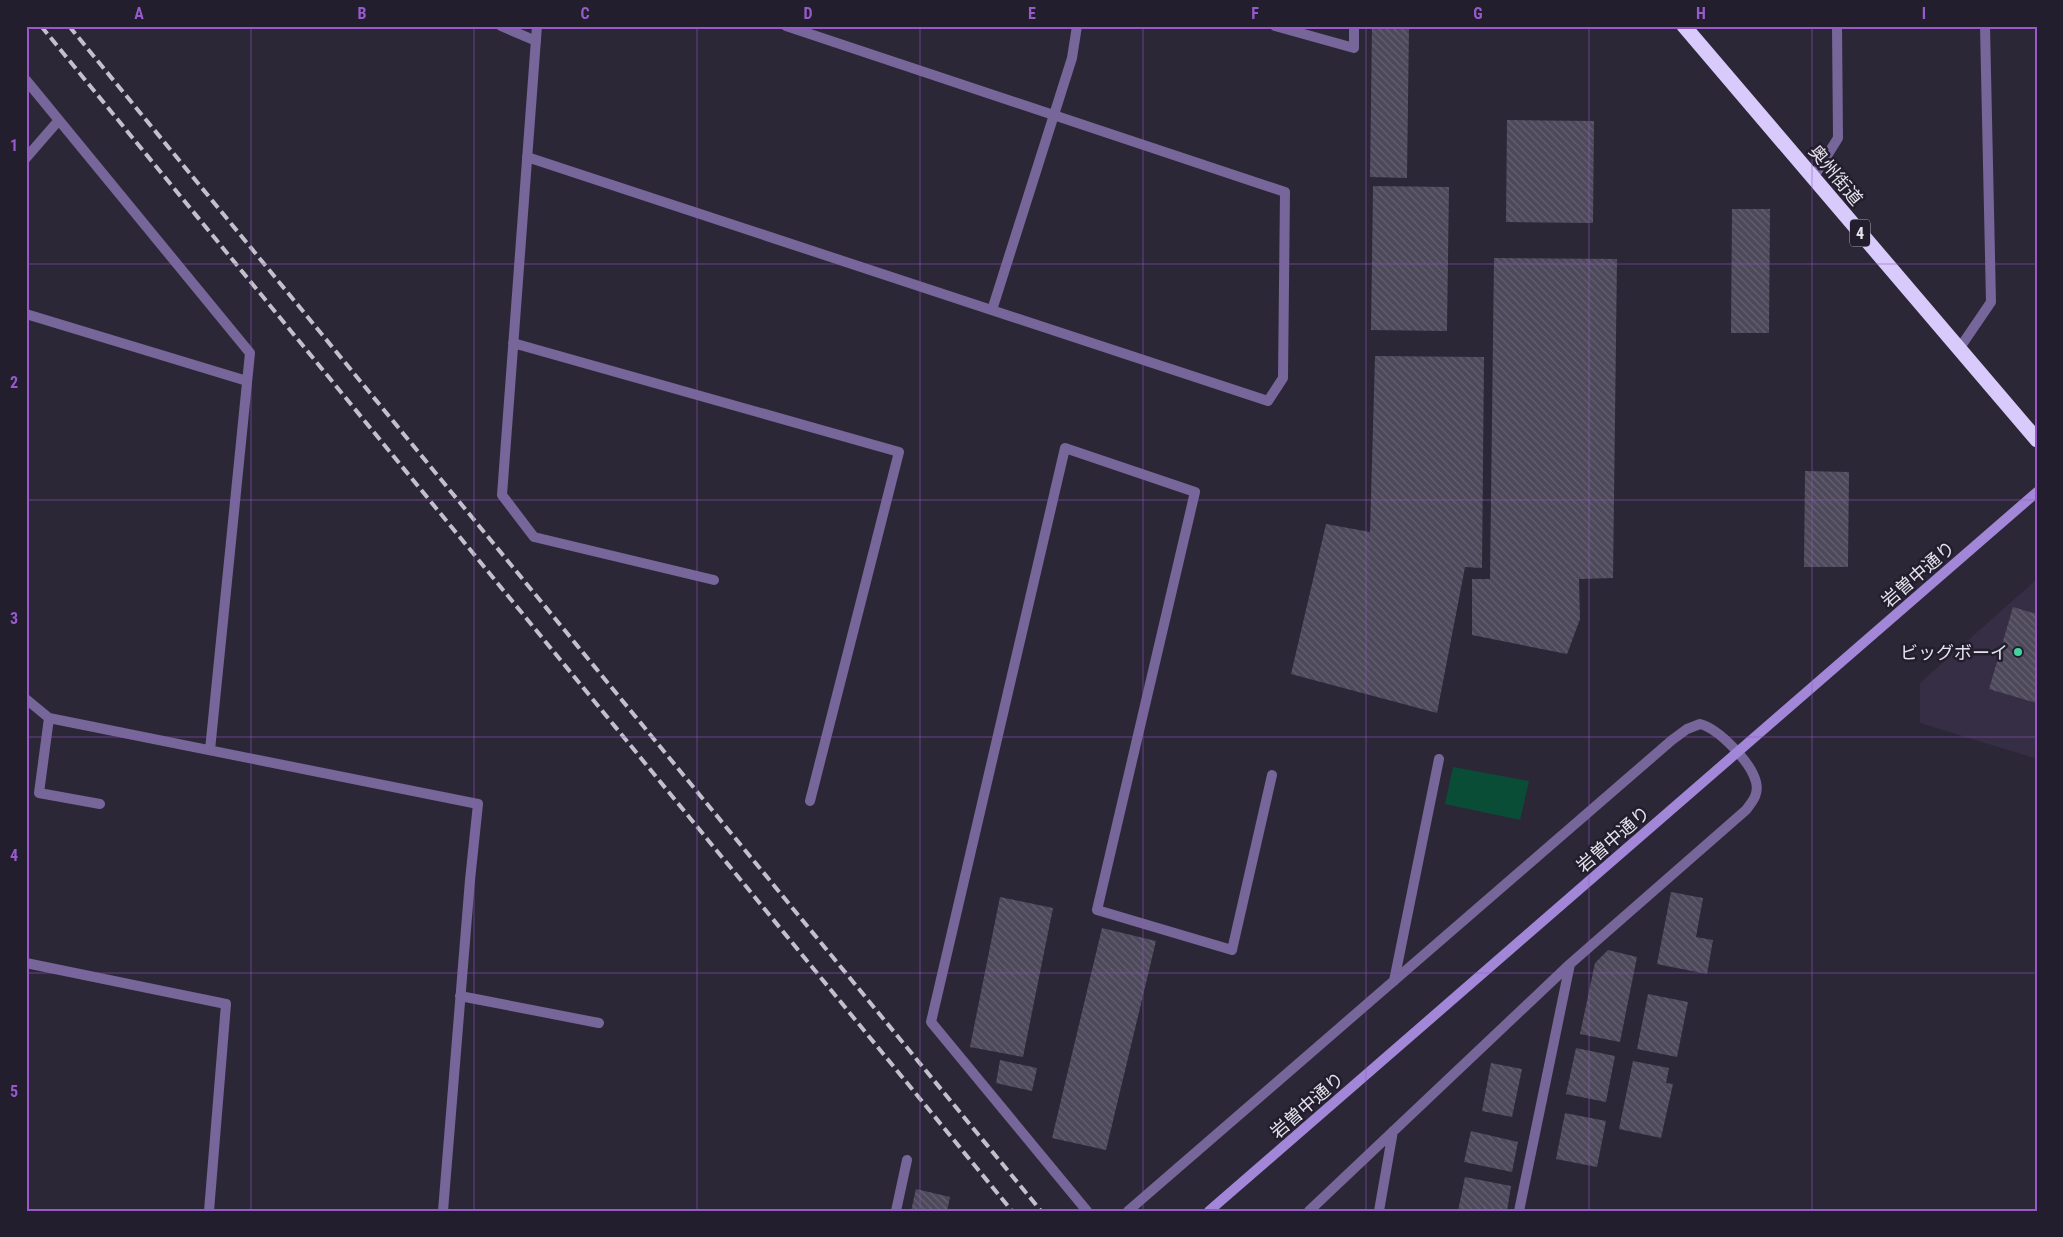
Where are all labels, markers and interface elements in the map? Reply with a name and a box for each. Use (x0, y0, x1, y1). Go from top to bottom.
text: A (134, 4, 144, 23)
text: B (358, 4, 367, 23)
text: C (580, 4, 590, 23)
text: D (803, 4, 813, 23)
text: E (1028, 4, 1036, 23)
text: F (1251, 4, 1259, 23)
text: G (1473, 4, 1483, 23)
text: H (1696, 4, 1706, 23)
text: I (1922, 4, 1926, 23)
text: 1 (10, 136, 18, 155)
street label: 奥州街道 (1805, 141, 1867, 209)
road number: 4 (1850, 220, 1870, 247)
text: 2 (10, 373, 18, 392)
street label: 岩曽中通り (1877, 537, 1959, 611)
text: 3 (10, 609, 18, 628)
place label: ビッグボーイ (1900, 642, 2008, 663)
marker: ビッグボーイ (2012, 646, 2024, 658)
street label: 岩曽中通り (1572, 802, 1654, 876)
text: 4 (10, 846, 18, 865)
street label: 岩曽中通り (1266, 1068, 1348, 1142)
text: 5 (10, 1082, 18, 1101)

